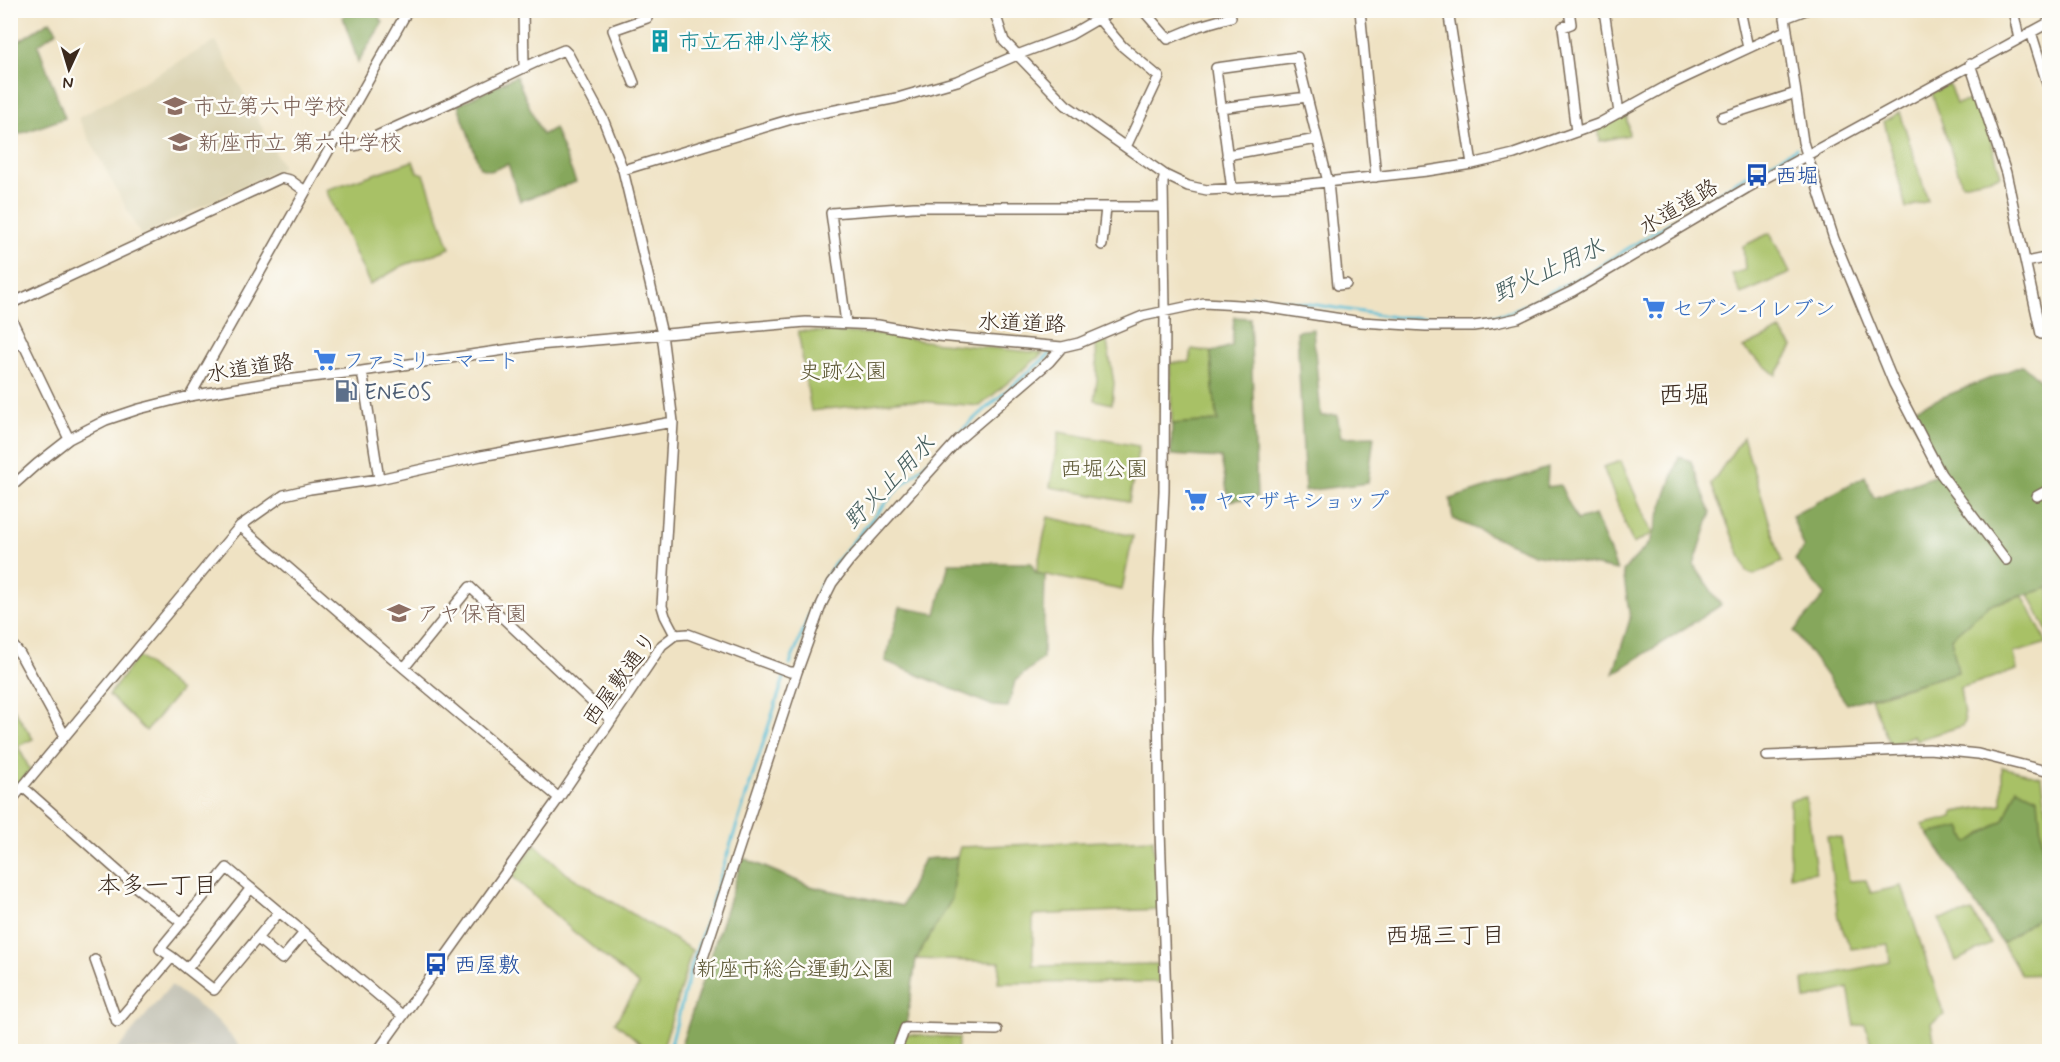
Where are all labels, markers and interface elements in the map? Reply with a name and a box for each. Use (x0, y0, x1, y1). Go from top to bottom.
building icon: 市立石神小学校 (647, 28, 673, 54)
place label: 市立石神小学校 (678, 29, 832, 57)
north arrow (39, 39, 99, 99)
text: N (62, 72, 74, 93)
school or university icon: 市立第六中学校 (162, 93, 188, 119)
place label: 市立第六中学校 (193, 94, 347, 122)
school or university icon: 新座市立 第六中学校 (167, 129, 193, 155)
place label: 新座市立 第六中学校 (198, 130, 402, 158)
bus stop icon: 西堀 (1744, 162, 1770, 188)
place label: 西堀 (1775, 163, 1819, 191)
street label: 水道道路 (1634, 173, 1724, 242)
water label: 野火止用水 (1488, 232, 1610, 311)
supermarket icon: セブン-イレブン (1641, 295, 1667, 321)
place label: セブン-イレブン (1672, 296, 1836, 324)
street label: 水道道路 (977, 308, 1066, 340)
supermarket icon: ファミリーマート (312, 347, 338, 373)
street label: 水道道路 (205, 348, 296, 390)
place label: ファミリーマート (343, 348, 519, 376)
park label: 史跡公園 (799, 358, 887, 386)
fuel station icon: ENEOS (333, 378, 359, 404)
place label: ENEOS (364, 379, 432, 407)
district label: 西堀 (1658, 379, 1710, 413)
water label: 野火止用水 (837, 429, 943, 537)
park label: 西堀公園 (1060, 456, 1148, 484)
supermarket icon: ヤマザキショップ (1183, 487, 1209, 513)
place label: ヤマザキショップ (1214, 488, 1389, 516)
school or university icon: アヤ保育園 (386, 600, 412, 626)
place label: アヤ保育園 (417, 601, 527, 629)
street label: 西屋敷通り (577, 626, 664, 732)
district label: 本多一丁目 (97, 871, 217, 902)
district label: 西堀三丁目 (1385, 921, 1505, 952)
bus stop icon: 西屋敷 (423, 951, 449, 977)
place label: 西屋敷 (454, 952, 520, 980)
park label: 新座市総合運動公園 (696, 956, 894, 984)

